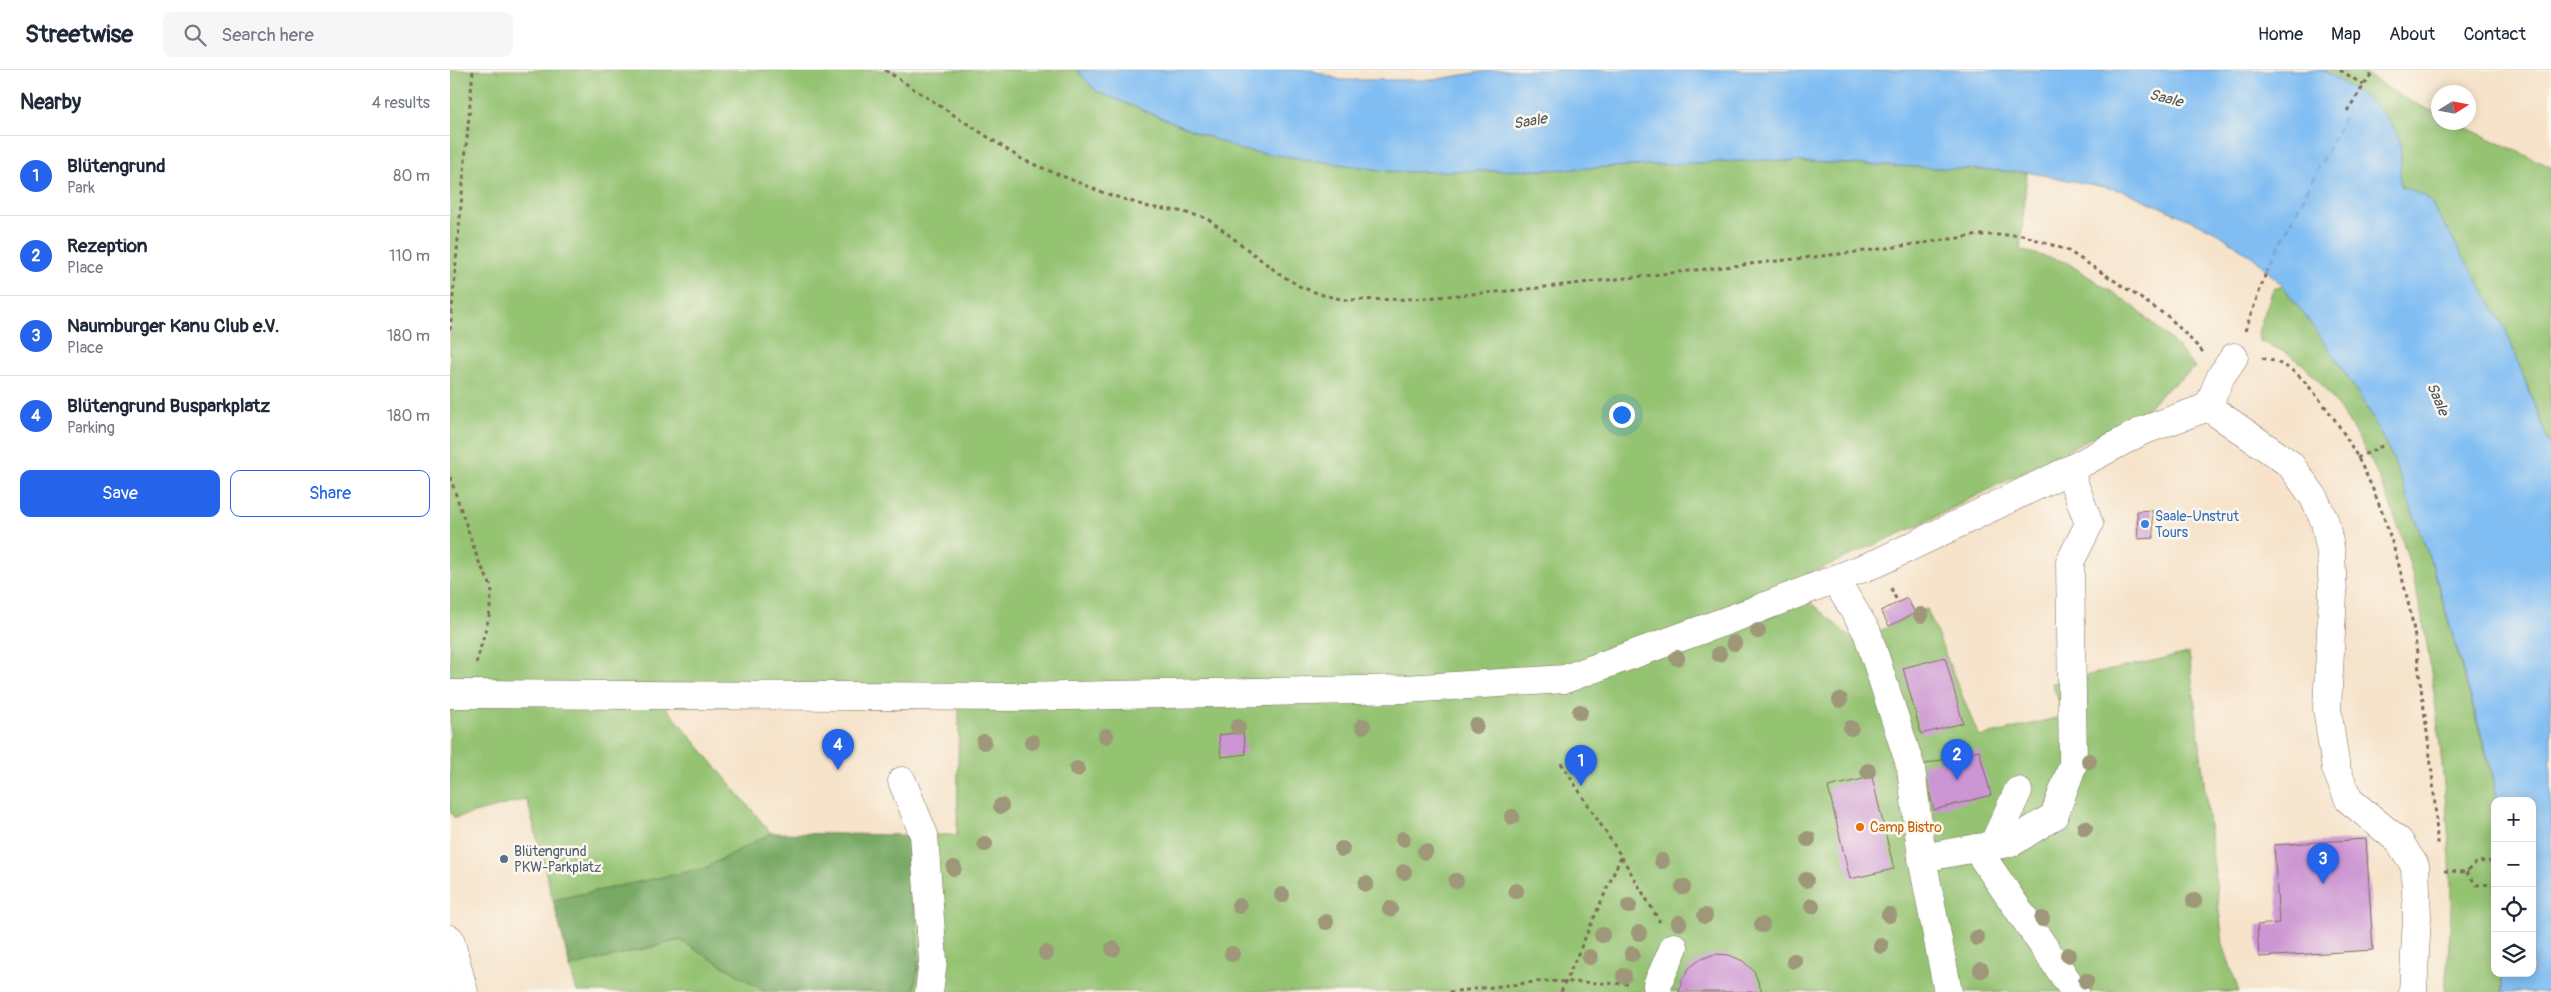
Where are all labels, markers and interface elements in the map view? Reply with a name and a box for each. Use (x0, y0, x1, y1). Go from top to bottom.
search box (163, 12, 513, 57)
text: Streetwise (25, 20, 133, 49)
icon: search (181, 21, 209, 49)
text: Search here (221, 23, 314, 47)
text: Home (2258, 23, 2303, 46)
text: Map (2331, 23, 2361, 46)
text: About (2389, 23, 2435, 46)
text: Contact (2463, 23, 2526, 46)
water label: Saale (2147, 85, 2186, 112)
north arrow (2431, 85, 2476, 130)
text: Nearby (20, 89, 81, 116)
text: 4 results (372, 93, 430, 113)
water label: Saale (1512, 109, 1550, 134)
text: Blütengrund (67, 154, 165, 178)
text: 1 (33, 166, 39, 186)
text: 80 m (393, 166, 430, 186)
text: Park (67, 178, 95, 198)
text: Rezeption (67, 234, 147, 258)
text: 2 (32, 246, 40, 266)
text: 110 m (389, 246, 430, 266)
text: Place (67, 258, 103, 278)
text: Naumburger Kanu Club e.V. (67, 314, 279, 338)
text: 3 (32, 326, 40, 346)
text: 180 m (387, 326, 430, 346)
text: Place (67, 338, 103, 358)
water label: Saale (2422, 380, 2453, 420)
text: Blütengrund Busparkplatz (67, 394, 270, 418)
your location (1609, 402, 1635, 428)
text: 4 (31, 406, 41, 426)
text: 180 m (387, 406, 430, 426)
text: Parking (67, 418, 115, 438)
button: Save (20, 470, 220, 517)
button: Share (230, 470, 430, 517)
place label: Saale-Unstrut Tours (2155, 508, 2239, 541)
marker: Saale-Unstrut Tours (2139, 518, 2151, 530)
pin: 4 (822, 729, 854, 770)
pin: 2 (1941, 739, 1973, 780)
pin: 1 (1565, 745, 1597, 786)
map controls (2491, 797, 2536, 977)
button: + (2491, 797, 2536, 842)
place label: Camp Bistro (1870, 819, 1942, 836)
marker: Camp Bistro (1854, 821, 1866, 833)
button: − (2491, 842, 2536, 887)
place label: Blütengrund PKW-Parkplatz (514, 843, 601, 876)
pin: 3 (2307, 843, 2339, 884)
marker: Blütengrund PKW-Parkplatz (498, 853, 510, 865)
button: locate (2491, 887, 2536, 932)
button: layers (2491, 932, 2536, 977)

